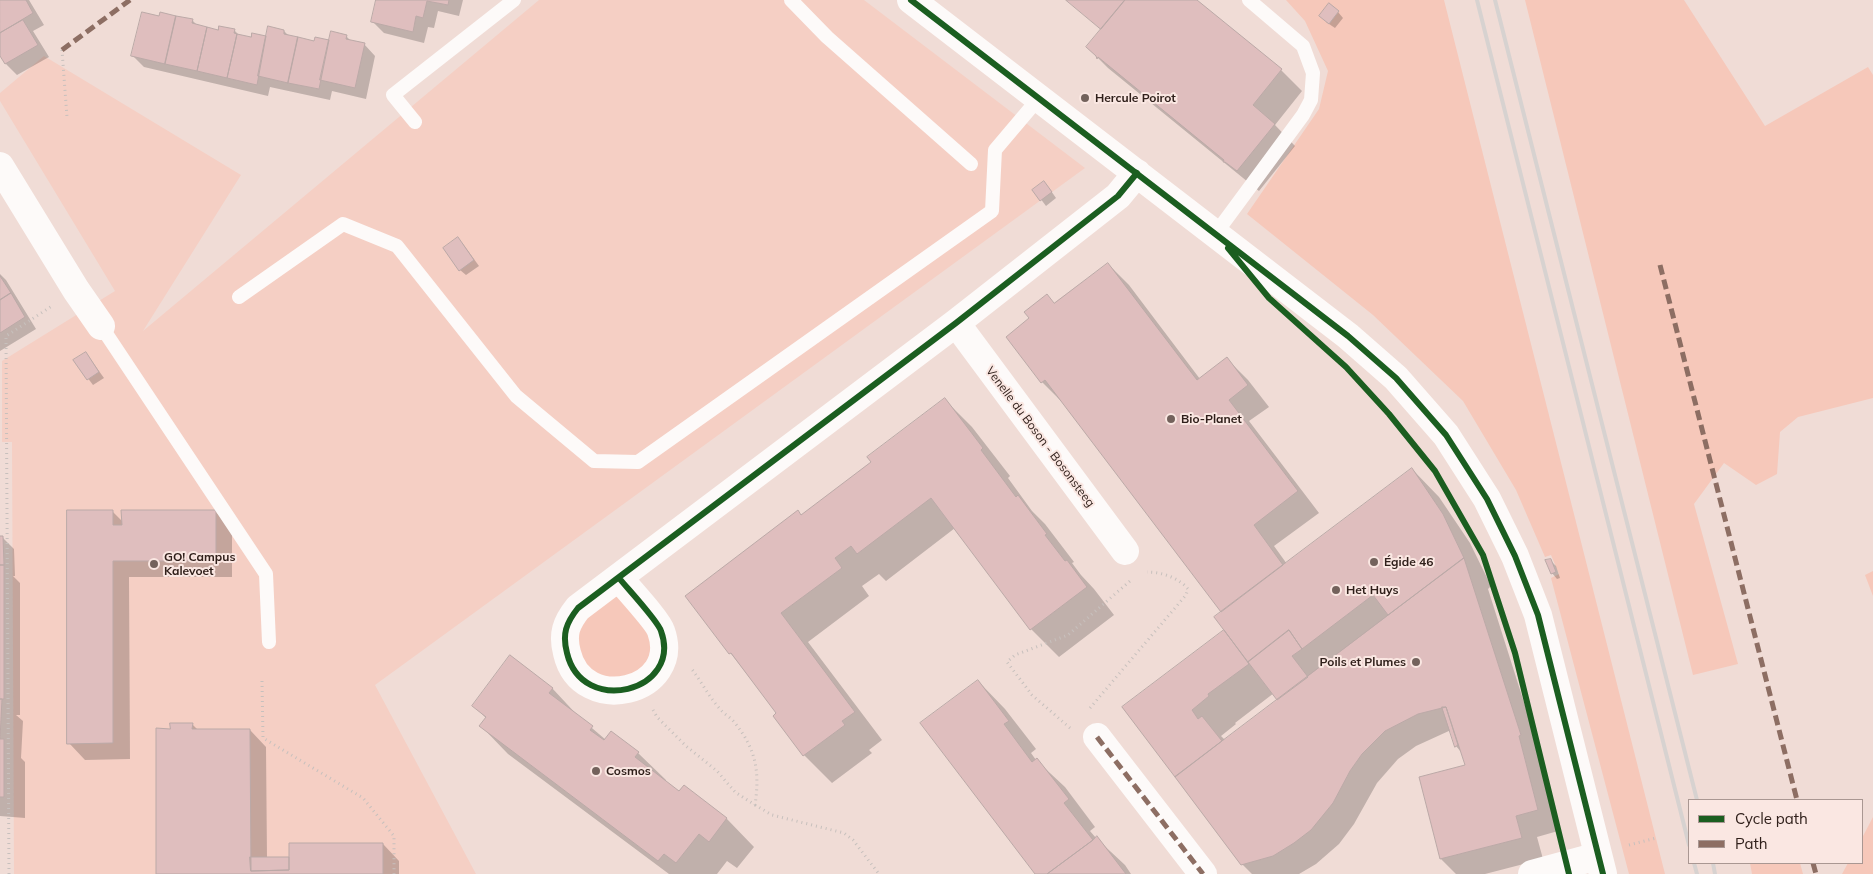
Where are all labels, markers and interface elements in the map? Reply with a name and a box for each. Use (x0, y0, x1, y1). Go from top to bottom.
place label: Hercule Poirot (1095, 91, 1176, 105)
marker: Hercule Poirot (1079, 92, 1091, 104)
street label: Venelle du Boson - Bosonsteeg (983, 364, 1097, 510)
place label: Bio-Planet (1181, 412, 1242, 426)
marker: Bio-Planet (1165, 413, 1177, 425)
place label: GO! Campus Kalevoet (164, 550, 235, 578)
place label: Égide 46 (1384, 555, 1433, 569)
marker: Égide 46 (1368, 556, 1380, 568)
marker: GO! Campus Kalevoet (148, 558, 160, 570)
place label: Het Huys (1346, 583, 1399, 597)
marker: Het Huys (1330, 584, 1342, 596)
place label: Poils et Plumes (1320, 655, 1406, 669)
marker: Poils et Plumes (1410, 656, 1422, 668)
place label: Cosmos (606, 764, 651, 778)
marker: Cosmos (590, 765, 602, 777)
legend (1688, 799, 1863, 864)
text: Cycle path (1735, 809, 1808, 828)
text: Path (1735, 834, 1767, 853)

